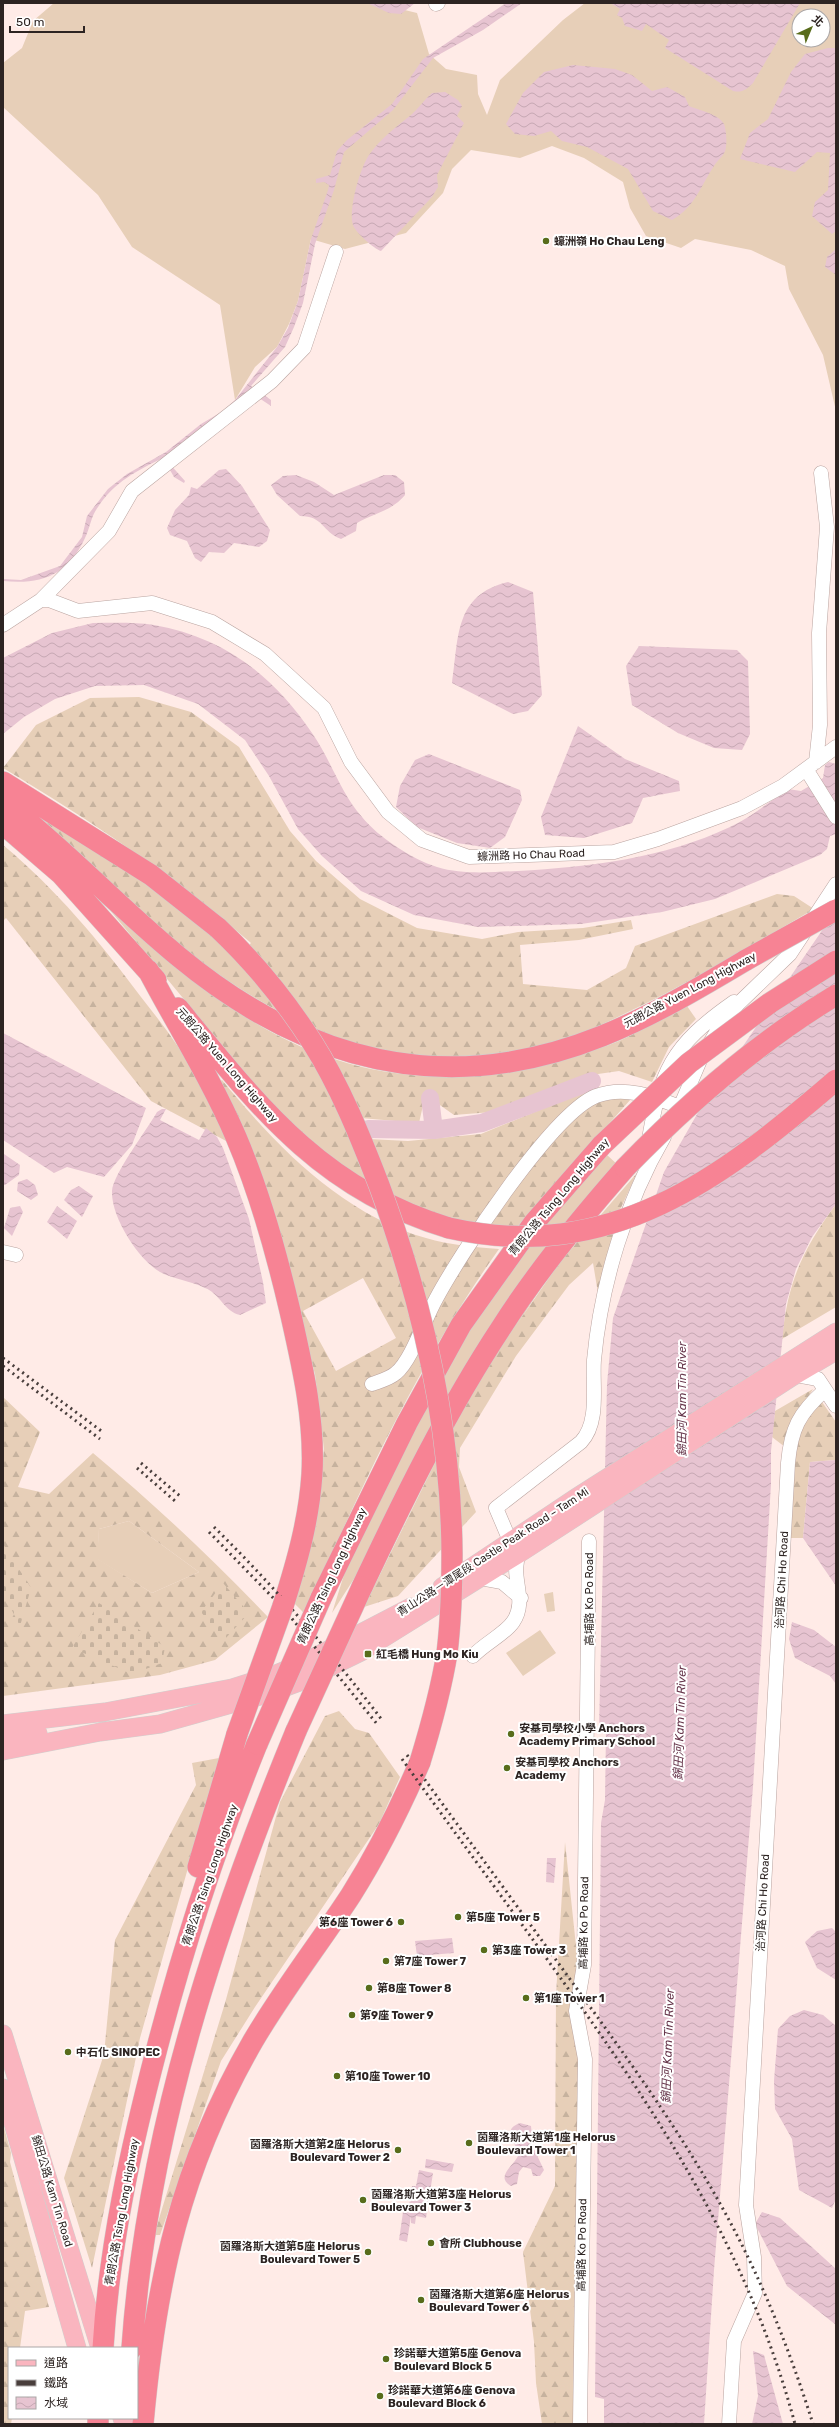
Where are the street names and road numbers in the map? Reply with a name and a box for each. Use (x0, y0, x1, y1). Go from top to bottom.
street label: 蠔洲路 Ho Chau Road (477, 847, 585, 863)
street label: 元朗公路 Yuen Long Highway (622, 950, 758, 1030)
street label: 元朗公路 Yuen Long Highway (174, 1005, 280, 1125)
street label: 青朗公路 Tsing Long Highway (506, 1136, 612, 1258)
street label: 青山公路－潭尾段 Castle Peak Road – Tam Mi (395, 1485, 591, 1619)
street label: 青朗公路 Tsing Long Highway (295, 1506, 369, 1646)
street label: 治河路 Chi Ho Road (773, 1531, 791, 1629)
street label: 高埔路 Ko Po Road (583, 1552, 596, 1646)
street label: 青朗公路 Tsing Long Highway (180, 1802, 240, 1948)
street label: 治河路 Chi Ho Road (754, 1854, 772, 1952)
street label: 高埔路 Ko Po Road (577, 1876, 591, 1970)
street label: 錦田公路 Kam Tin Road (29, 2134, 75, 2248)
street label: 青朗公路 Tsing Long Highway (103, 2138, 141, 2286)
street label: 高埔路 Ko Po Road (575, 2198, 589, 2292)

